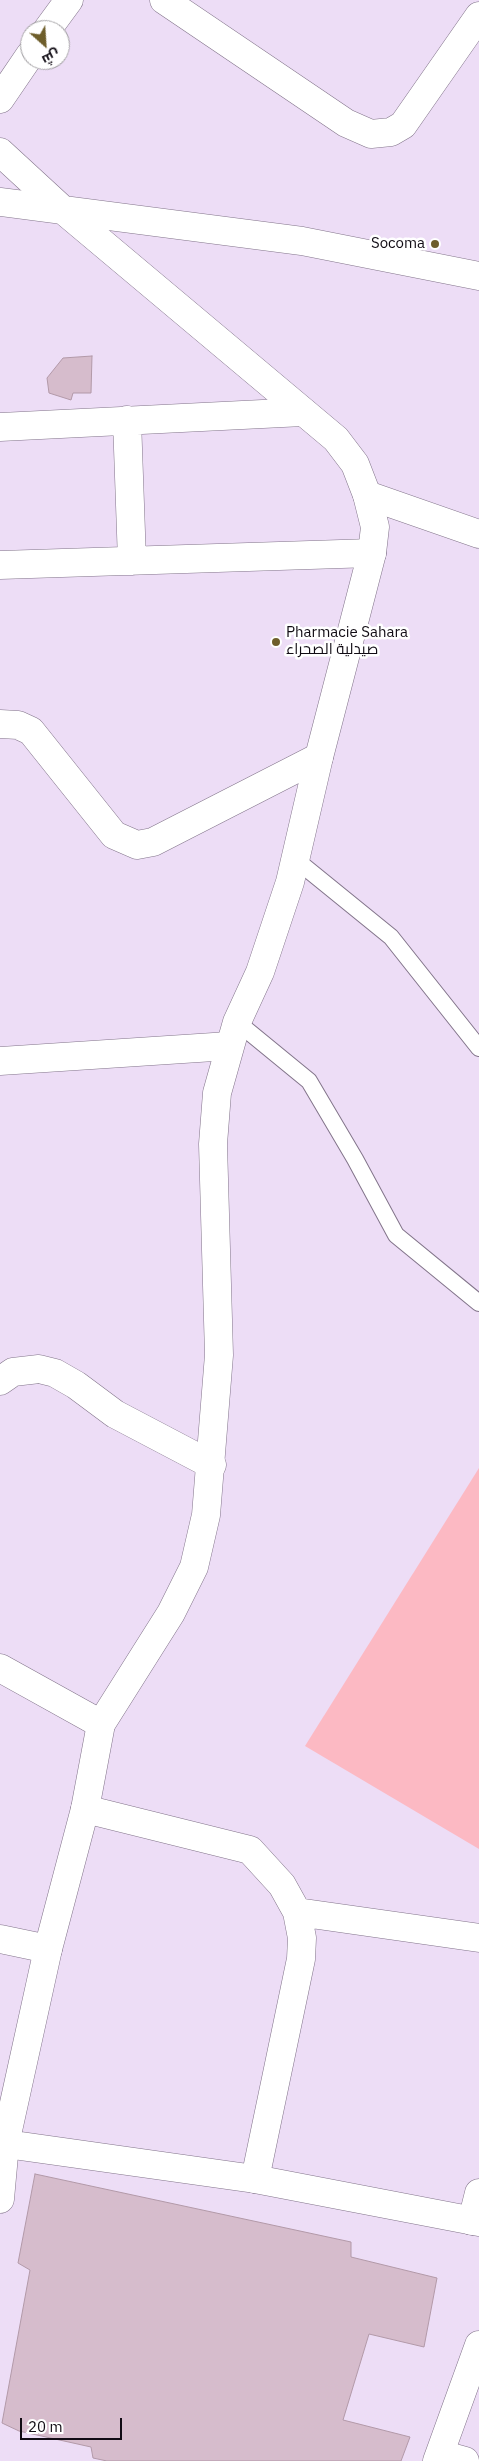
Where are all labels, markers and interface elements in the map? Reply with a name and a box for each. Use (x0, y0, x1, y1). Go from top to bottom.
north arrow (20, 20, 70, 70)
text: ش (39, 46, 63, 70)
place label: Socoma (371, 235, 425, 253)
marker: Socoma (429, 238, 441, 250)
place label: Pharmacie Sahara صيدلية الصحراء (286, 624, 408, 659)
marker: Pharmacie Sahara صيدلية الصحراء (270, 636, 282, 648)
scale bar (22, 2408, 125, 2440)
text: 20 m (28, 2417, 63, 2436)

